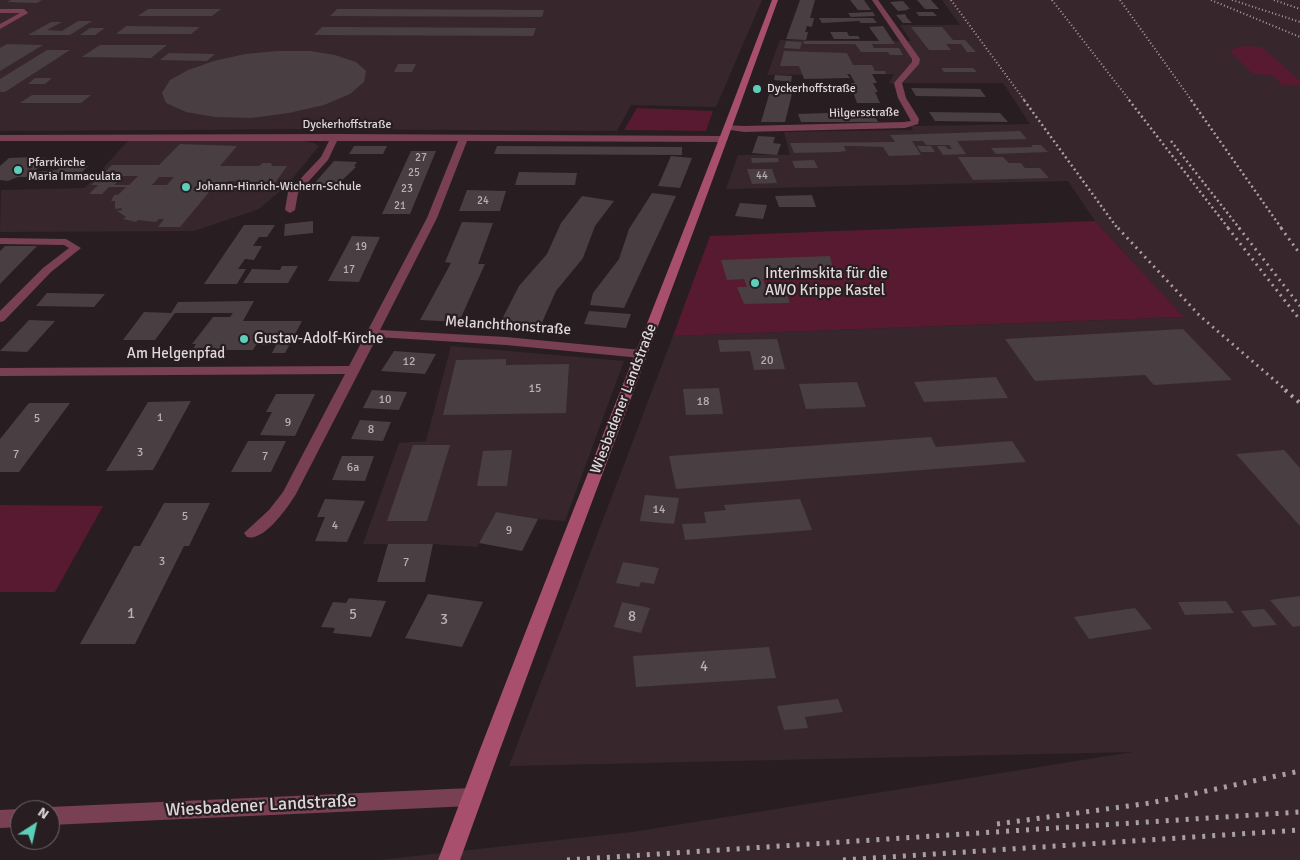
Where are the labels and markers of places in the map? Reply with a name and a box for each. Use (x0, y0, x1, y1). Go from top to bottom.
place label: Dyckerhoffstraße (767, 82, 856, 96)
marker: Dyckerhoffstraße (751, 83, 763, 95)
place label: Pfarrkirche Maria Immaculata (28, 156, 121, 184)
marker: Pfarrkirche Maria Immaculata (12, 164, 24, 176)
place label: Johann-Hinrich-Wichern-Schule (196, 180, 361, 194)
marker: Johann-Hinrich-Wichern-Schule (180, 181, 192, 193)
place label: Interimskita für die AWO Krippe Kastel (765, 265, 888, 300)
marker: Interimskita für die AWO Krippe Kastel (749, 277, 761, 289)
place label: Gustav-Adolf-Kirche (254, 330, 383, 348)
marker: Gustav-Adolf-Kirche (238, 333, 250, 345)

